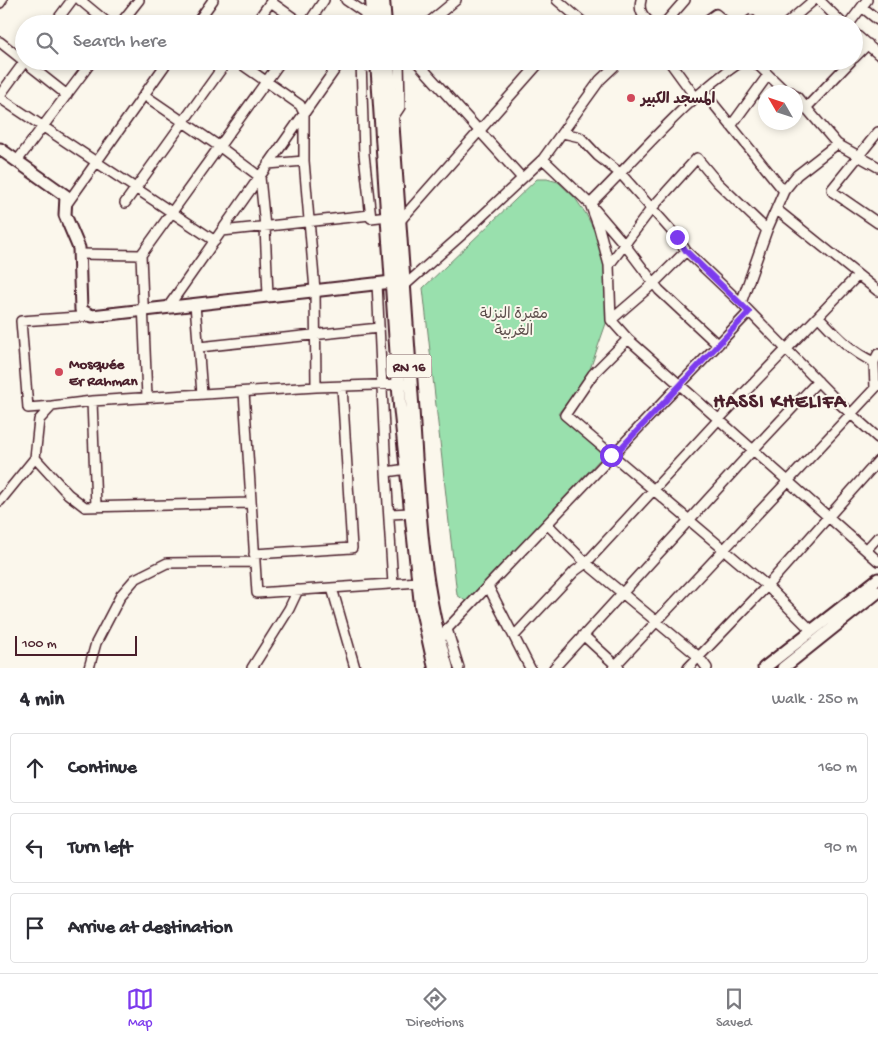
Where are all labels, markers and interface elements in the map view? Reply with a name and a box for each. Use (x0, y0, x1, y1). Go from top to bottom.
search box (15, 15, 863, 70)
icon: search (33, 29, 61, 57)
text: Search here (73, 31, 167, 54)
north arrow (758, 85, 803, 130)
place label: المسجد الكبير (639, 91, 715, 109)
marker: المسجد الكبير (625, 92, 637, 104)
route end (666, 226, 689, 249)
park label: مقبرة النزلة الغربية (480, 306, 548, 341)
road number: RN 16 (386, 354, 432, 378)
place label: Mosquée Er Rahman (69, 356, 138, 391)
marker: Mosquée Er Rahman (53, 366, 65, 378)
district label: HASSI KHELIFA (713, 392, 848, 415)
route start (600, 444, 623, 467)
scale bar (15, 633, 138, 656)
text: 100 m (22, 636, 57, 653)
text: 4 min (20, 688, 64, 713)
text: Walk · 250 m (772, 691, 858, 710)
icon: ahead (21, 754, 49, 782)
text: Continue (68, 757, 137, 780)
text: 160 m (818, 759, 857, 778)
icon: left (21, 834, 49, 862)
text: Turn left (68, 837, 132, 860)
text: 90 m (825, 839, 857, 858)
icon: arrive (21, 914, 49, 942)
text: Arrive at destination (68, 917, 232, 940)
tab: Map (126, 985, 154, 1032)
tab: Directions (407, 985, 464, 1032)
tab: Saved (716, 985, 752, 1032)

